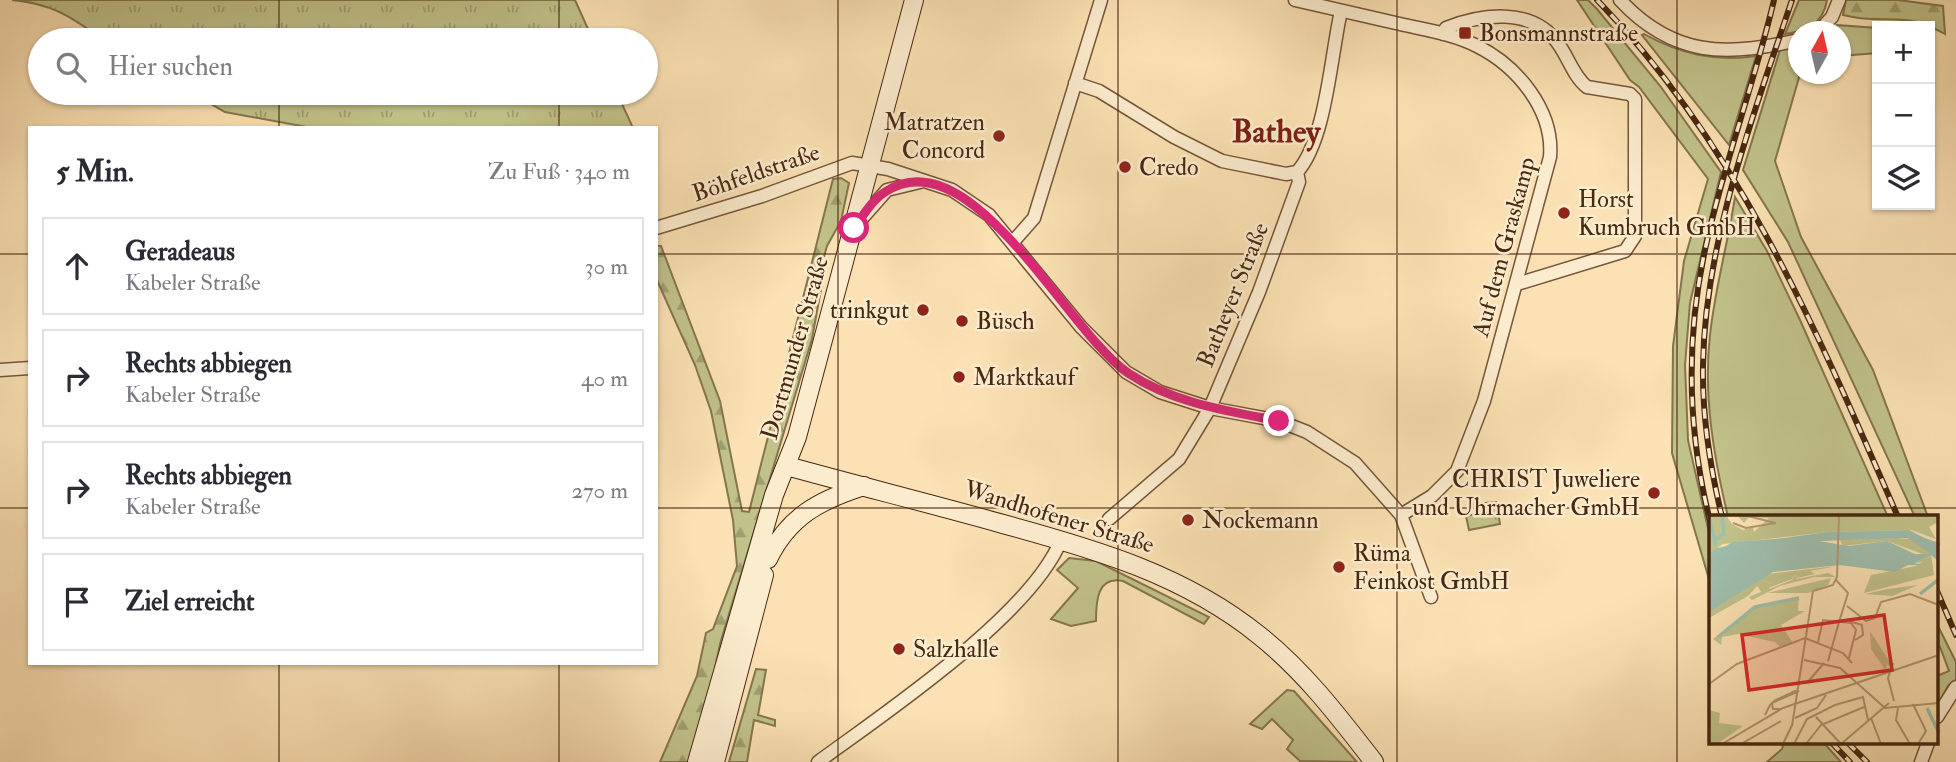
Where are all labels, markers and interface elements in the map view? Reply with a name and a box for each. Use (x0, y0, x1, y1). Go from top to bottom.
place label: Bonsmannstraße (1479, 18, 1638, 49)
north arrow (1788, 21, 1851, 84)
map controls (1872, 21, 1935, 210)
button: + (1872, 21, 1935, 84)
marker: Bonsmannstraße (1457, 25, 1473, 41)
search box (28, 28, 658, 105)
icon: search (52, 48, 90, 86)
text: Hier suchen (108, 51, 233, 83)
button: − (1872, 84, 1935, 147)
place label: Matratzen Concord (884, 107, 985, 166)
district label: Bathey (1232, 112, 1321, 152)
marker: Matratzen Concord (991, 128, 1007, 144)
street label: Böhfeldstraße (688, 137, 824, 209)
button: layers (1872, 147, 1935, 210)
place label: Credo (1139, 152, 1199, 183)
text: 5 Min. (56, 153, 134, 190)
street label: Auf dem Graskamp (1465, 154, 1543, 341)
text: Zu Fuß · 340 m (488, 157, 630, 186)
marker: Credo (1117, 159, 1133, 175)
place label: Horst Kumbruch GmbH (1578, 184, 1755, 243)
marker: Horst Kumbruch GmbH (1556, 205, 1572, 221)
route start (838, 212, 869, 243)
street label: Batheyer Straße (1190, 218, 1276, 372)
text: Geradeaus (125, 236, 235, 268)
icon: ahead (58, 247, 96, 285)
text: 30 m (585, 252, 628, 281)
street label: Dortmunder Straße (754, 253, 836, 443)
text: Kabeler Straße (125, 268, 261, 297)
place label: trinkgut (830, 295, 909, 326)
marker: trinkgut (915, 302, 931, 318)
place label: Büsch (976, 306, 1035, 337)
marker: Büsch (954, 313, 970, 329)
text: Rechts abbiegen (125, 348, 292, 380)
icon: right (58, 359, 96, 397)
place label: Marktkauf (973, 362, 1078, 393)
text: 40 m (581, 364, 628, 393)
marker: Marktkauf (951, 369, 967, 385)
text: Kabeler Straße (125, 380, 261, 409)
route end (1263, 405, 1294, 436)
text: Rechts abbiegen (125, 460, 292, 492)
place label: CHRIST Juweliere und Uhrmacher GmbH (1412, 464, 1640, 523)
icon: right (58, 471, 96, 509)
street label: Wandhofener Straße (959, 473, 1158, 561)
text: 270 m (571, 476, 628, 505)
marker: CHRIST Juweliere und Uhrmacher GmbH (1646, 485, 1662, 501)
text: Kabeler Straße (125, 492, 261, 521)
place label: Nockemann (1202, 505, 1319, 536)
marker: Nockemann (1180, 512, 1196, 528)
inset map (1709, 515, 1938, 744)
place label: Rüma Feinkost GmbH (1353, 538, 1510, 597)
marker: Rüma Feinkost GmbH (1331, 559, 1347, 575)
icon: arrive (58, 583, 96, 621)
text: Ziel erreicht (125, 586, 255, 618)
place label: Salzhalle (913, 634, 999, 665)
marker: Salzhalle (891, 641, 907, 657)

